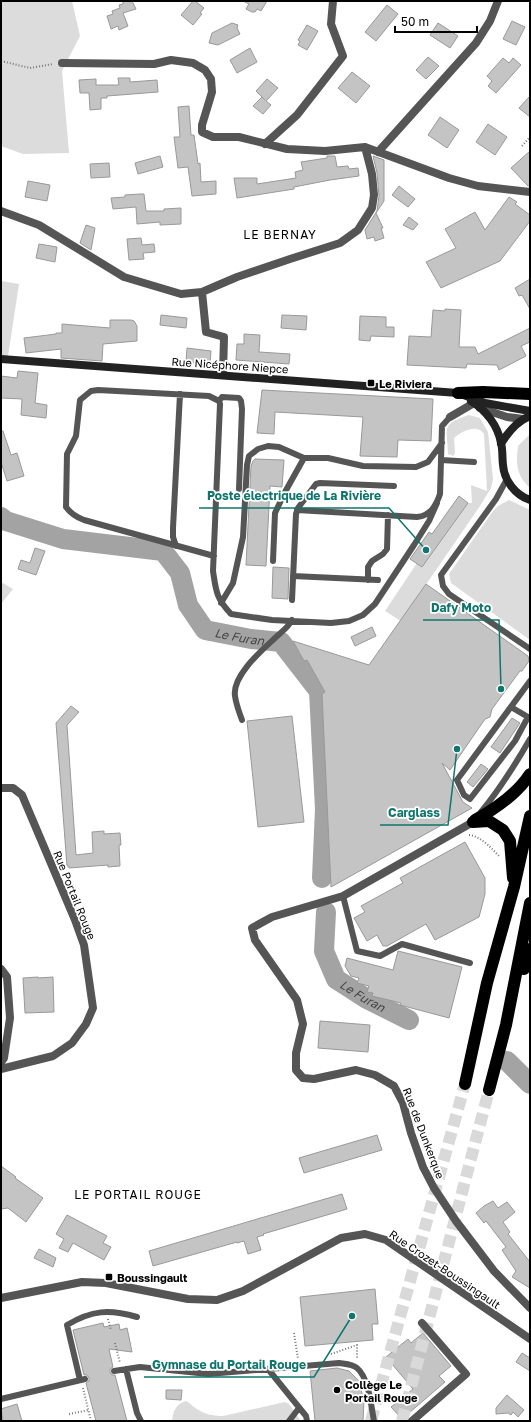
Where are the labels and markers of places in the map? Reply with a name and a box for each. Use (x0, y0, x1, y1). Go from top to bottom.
place label: Le Riviera (379, 377, 432, 390)
marker: Le Riviera (366, 378, 376, 388)
callout: Poste électrique de La Rivière (199, 484, 389, 508)
callout: Dafy Moto (423, 596, 499, 620)
callout: Carglass (380, 801, 448, 825)
place label: Boussingault (117, 1271, 188, 1284)
marker: Boussingault (104, 1272, 114, 1282)
callout: Gymnase du Portail Rouge (144, 1353, 314, 1377)
place label: Collège Le Portail Rouge (345, 1378, 418, 1404)
marker: Collège Le Portail Rouge (332, 1385, 342, 1395)

